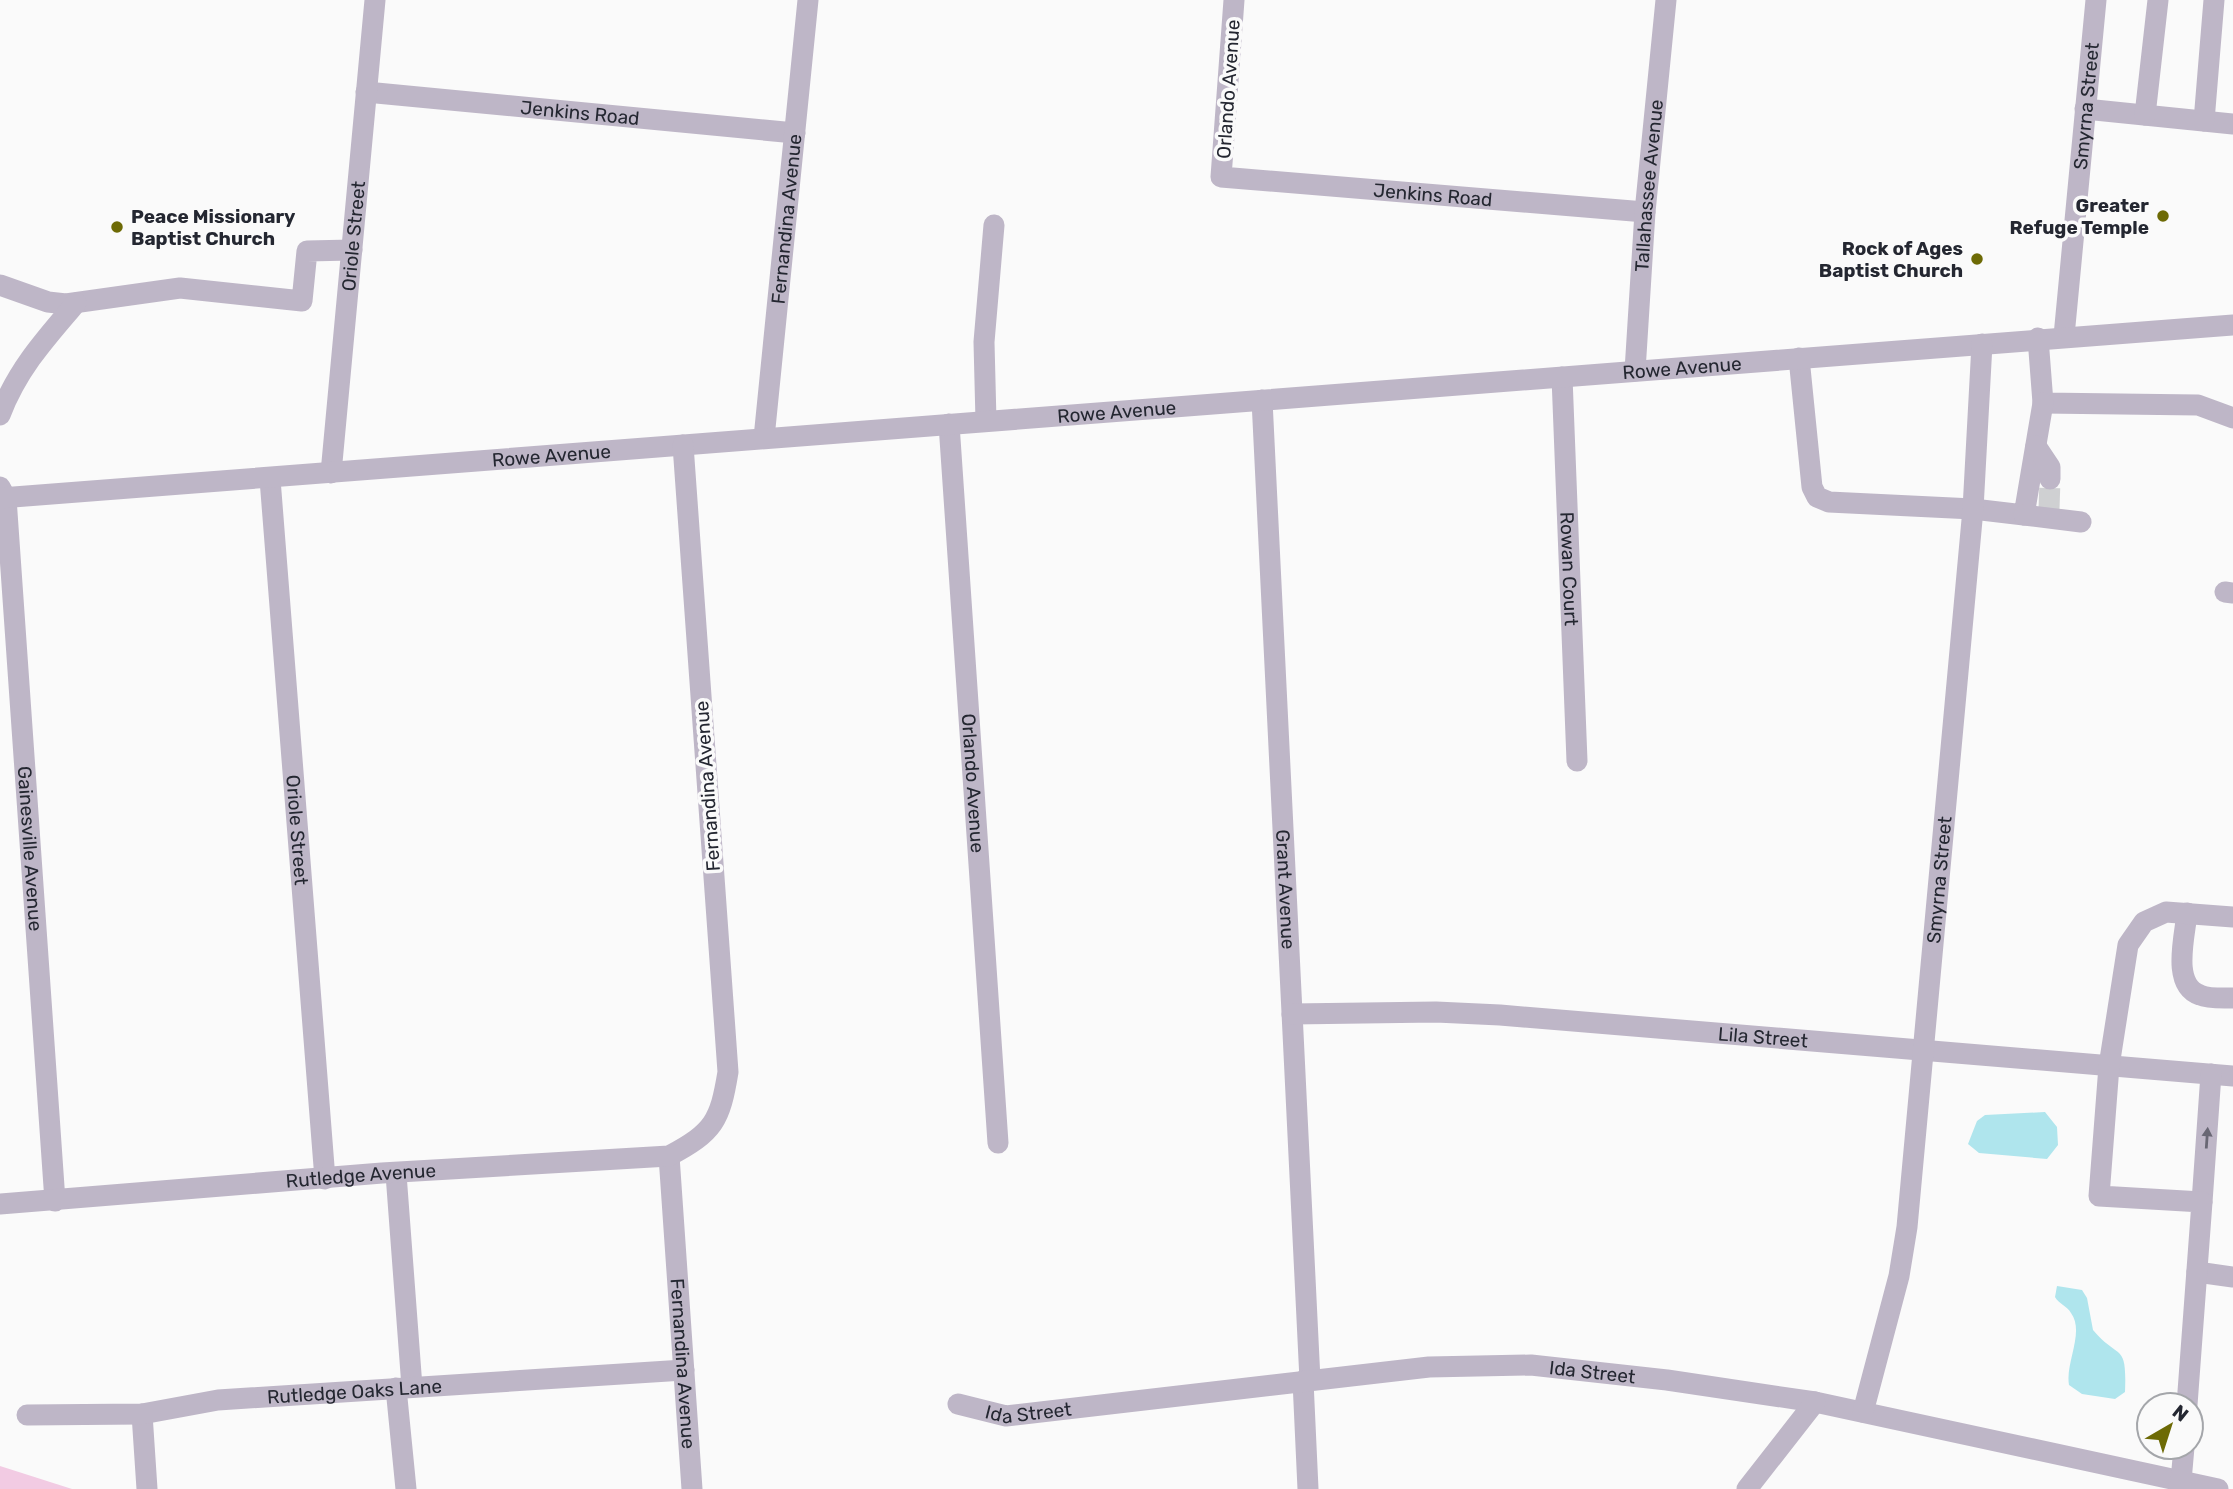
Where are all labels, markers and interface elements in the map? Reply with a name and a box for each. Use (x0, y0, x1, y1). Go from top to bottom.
street label: Orlando Avenue (1212, 19, 1245, 159)
street label: Smyrna Street (2069, 41, 2104, 171)
street label: Jenkins Road (519, 96, 641, 130)
street label: Tallahassee Avenue (1630, 98, 1668, 272)
street label: Fernandina Avenue (766, 133, 806, 305)
street label: Oriole Street (337, 179, 370, 292)
street label: Jenkins Road (1372, 179, 1493, 211)
place label: Greater Refuge Temple (2010, 194, 2149, 239)
place label: Peace Missionary Baptist Church (131, 205, 296, 250)
marker: Greater Refuge Temple (2155, 208, 2171, 224)
marker: Peace Missionary Baptist Church (109, 219, 125, 235)
place label: Rock of Ages Baptist Church (1819, 237, 1963, 282)
marker: Rock of Ages Baptist Church (1969, 251, 1985, 267)
street label: Rowe Avenue (1622, 352, 1742, 384)
street label: Rowe Avenue (1056, 396, 1177, 428)
street label: Rowe Avenue (491, 440, 612, 472)
street label: Rowan Court (1555, 511, 1583, 627)
street label: Fernandina Avenue (690, 700, 725, 872)
street label: Orlando Avenue (957, 713, 989, 854)
street label: Gainesville Avenue (13, 765, 47, 932)
street label: Oriole Street (281, 774, 313, 887)
street label: Smyrna Street (1922, 815, 1957, 945)
street label: Grant Avenue (1271, 829, 1300, 950)
street label: Lila Street (1717, 1022, 1809, 1053)
one-way arrow (2201, 1127, 2212, 1149)
street label: Rutledge Avenue (285, 1159, 437, 1193)
street label: Fernandina Avenue (665, 1277, 700, 1450)
street label: Ida Street (1548, 1356, 1637, 1388)
street label: Rutledge Oaks Lane (266, 1375, 443, 1409)
north arrow (2135, 1391, 2205, 1461)
street label: Ida Street (983, 1397, 1073, 1428)
text: N (2168, 1400, 2193, 1426)

